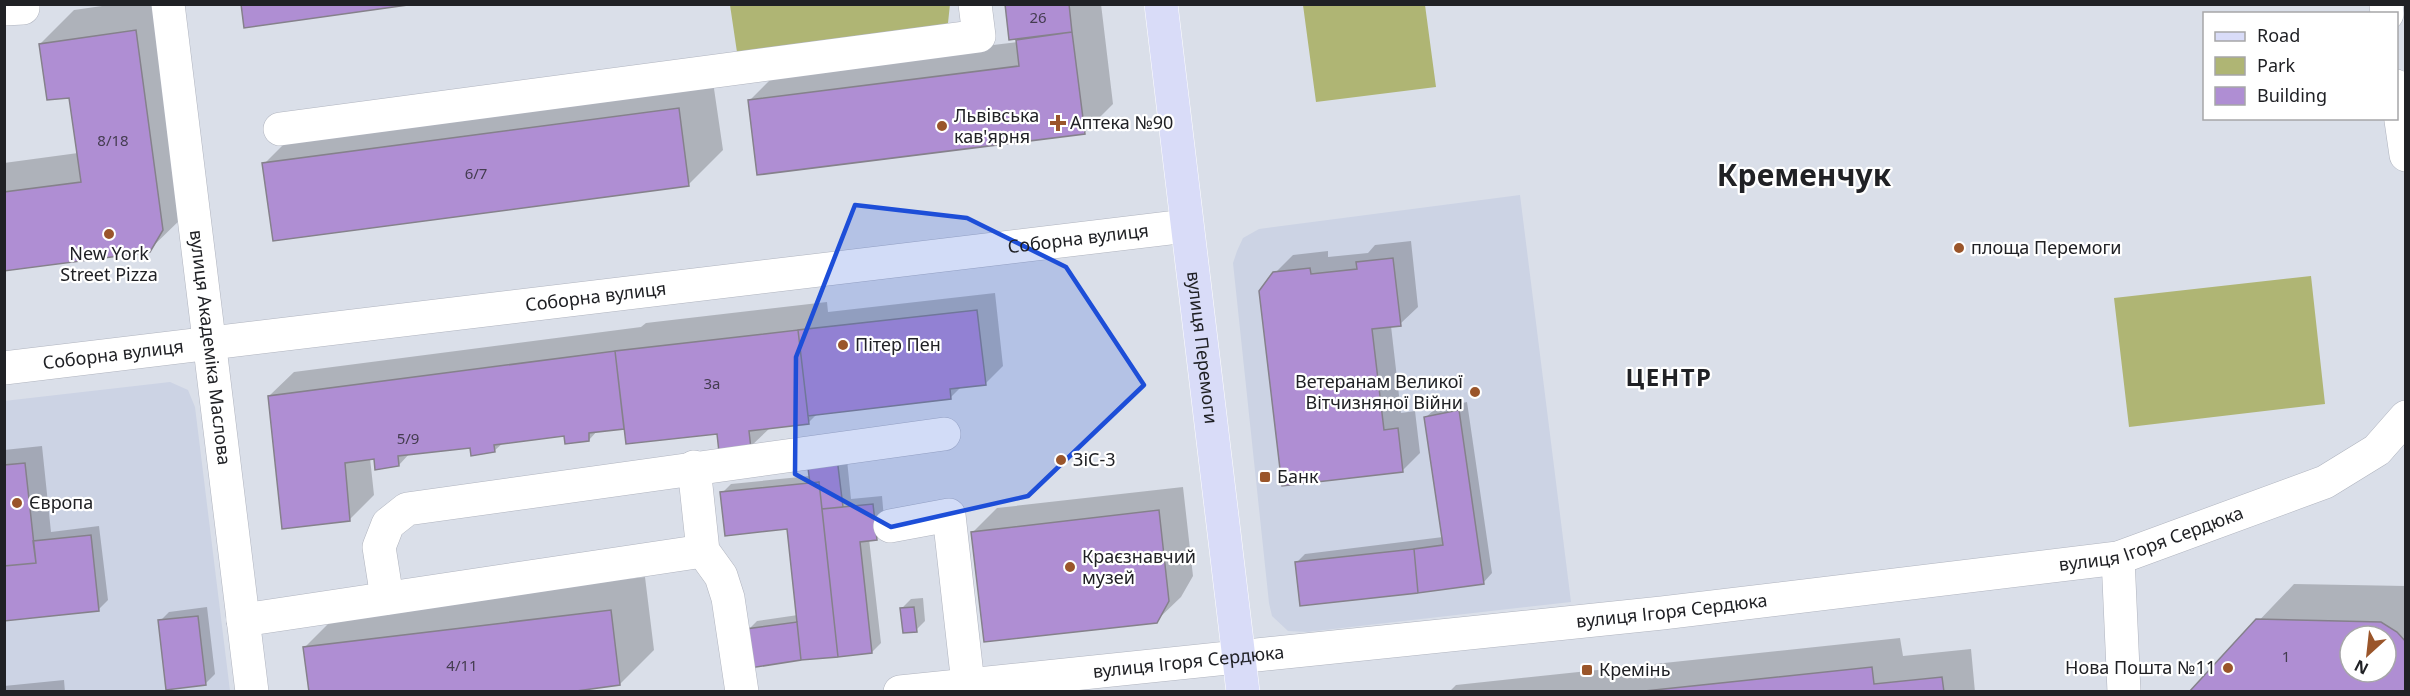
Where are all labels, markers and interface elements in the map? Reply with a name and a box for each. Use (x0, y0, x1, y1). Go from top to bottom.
house number: 26 (1029, 7, 1047, 27)
legend (2203, 12, 2398, 120)
text: Road (2257, 23, 2300, 47)
text: Park (2257, 53, 2295, 77)
text: Building (2257, 83, 2327, 107)
place label: Львiвська кав'ярня (954, 103, 1039, 148)
place label: Аптека №90 (1070, 110, 1173, 134)
marker: Аптека №90 (1051, 116, 1065, 130)
marker: Львiвська кав'ярня (935, 119, 949, 133)
house number: 8/18 (97, 130, 129, 150)
district label: Кременчук (1717, 154, 1892, 195)
house number: 6/7 (465, 163, 487, 183)
street label: Соборна вулиця (1006, 218, 1150, 258)
marker: New York Street Pizza (102, 227, 116, 241)
street label: вулиця Академіка Маслова (185, 228, 237, 466)
place label: площа Перемоги (1971, 235, 2122, 259)
place label: New York Street Pizza (60, 241, 158, 286)
marker: площа Перемоги (1952, 241, 1966, 255)
street label: вулиця Перемоги (1182, 270, 1224, 425)
street label: Соборна вулиця (524, 276, 667, 316)
place label: Пітер Пен (855, 332, 941, 356)
street label: Соборна вулиця (41, 334, 185, 374)
marker: Пітер Пен (836, 338, 850, 352)
district label: ЦЕНТР (1626, 360, 1712, 393)
place label: Ветеранам Великої Вітчизняної Війни (1295, 369, 1463, 414)
house number: 3а (704, 373, 720, 393)
marker: Ветеранам Великої Вітчизняної Війни (1468, 385, 1482, 399)
house number: 5/9 (397, 428, 419, 448)
place label: ЗіС-3 (1073, 447, 1116, 471)
marker: ЗіС-3 (1054, 453, 1068, 467)
place label: Банк (1277, 464, 1319, 488)
marker: Банк (1258, 470, 1272, 484)
place label: Європа (29, 490, 93, 514)
marker: Європа (10, 496, 24, 510)
street label: вулиця Ігоря Сердюка (2057, 500, 2246, 576)
place label: Краєзнавчий музей (1082, 544, 1196, 589)
marker: Краєзнавчий музей (1063, 560, 1077, 574)
street label: вулиця Ігоря Сердюка (1575, 587, 1769, 633)
north arrow (2338, 624, 2398, 684)
street label: вулиця Ігоря Сердюка (1091, 639, 1285, 683)
house number: 1 (2282, 646, 2290, 666)
house number: 4/11 (446, 655, 478, 675)
place label: Нова Пошта №11 (2065, 655, 2216, 679)
text: N (2350, 655, 2372, 680)
place label: Кремінь (1599, 657, 1670, 681)
marker: Нова Пошта №11 (2221, 661, 2235, 675)
marker: Кремінь (1580, 663, 1594, 677)

